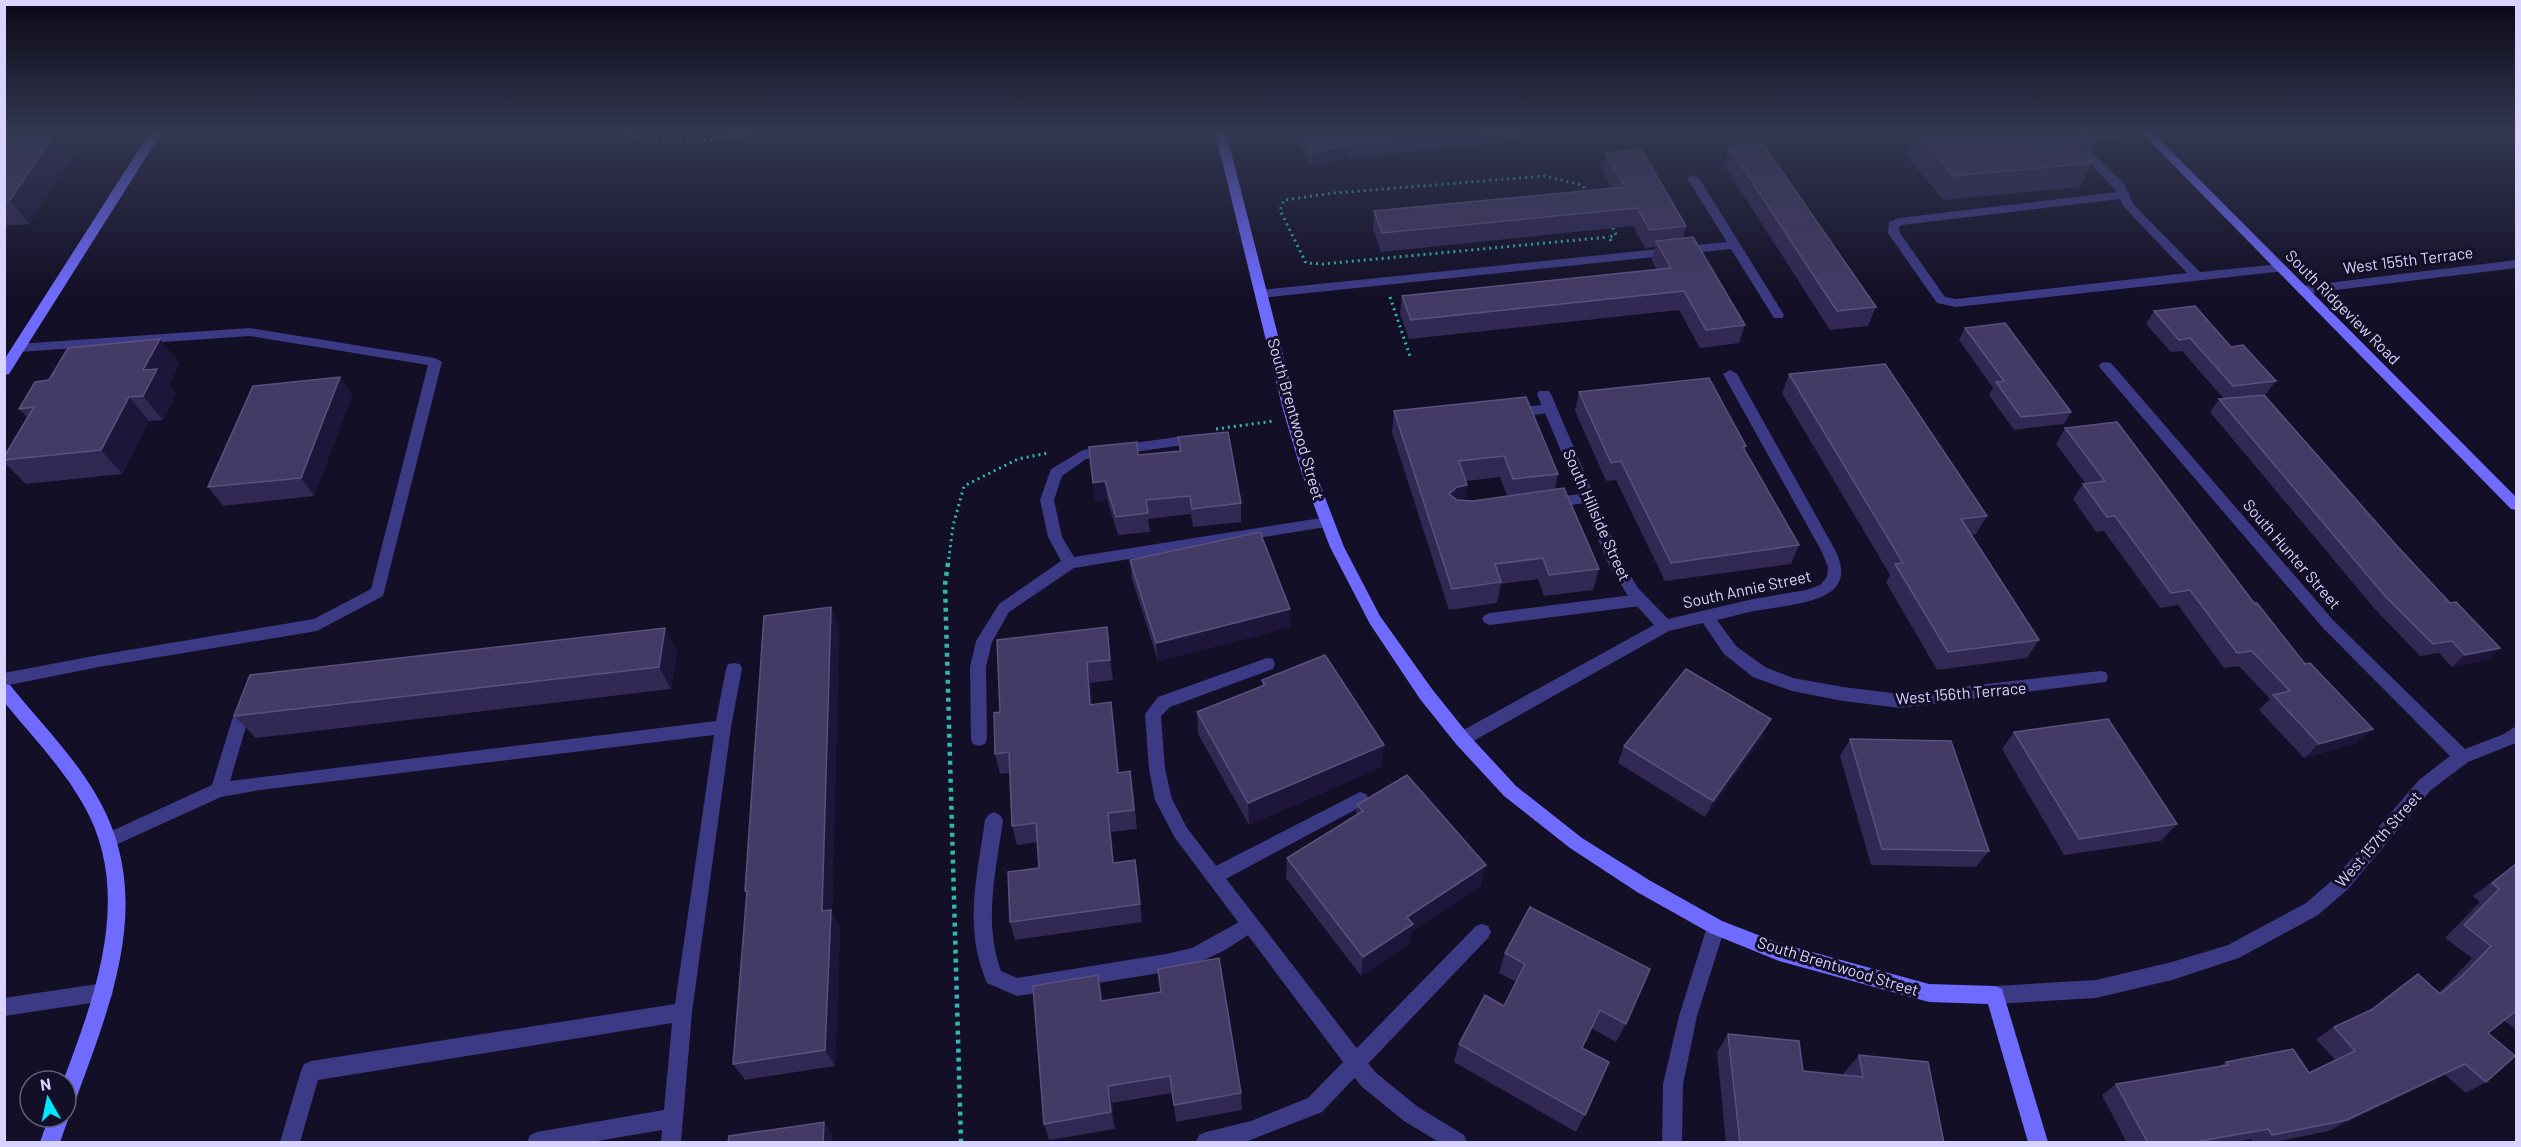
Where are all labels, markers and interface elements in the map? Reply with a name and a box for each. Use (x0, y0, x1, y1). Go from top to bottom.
street label: West 155th Terrace (2342, 242, 2474, 277)
street label: South Ridgeview Road (2282, 246, 2404, 368)
street label: South Brentwood Street (1264, 336, 1329, 502)
street label: South Hillside Street (1560, 446, 1635, 584)
street label: South Hunter Street (2240, 495, 2345, 612)
street label: South Annie Street (1681, 566, 1813, 611)
street label: West 156th Terrace (1895, 677, 2027, 708)
street label: West 157th Street (2331, 787, 2425, 891)
street label: South Brentwood Street (1755, 932, 1921, 999)
north arrow (18, 1069, 78, 1129)
text: N (39, 1073, 52, 1094)

